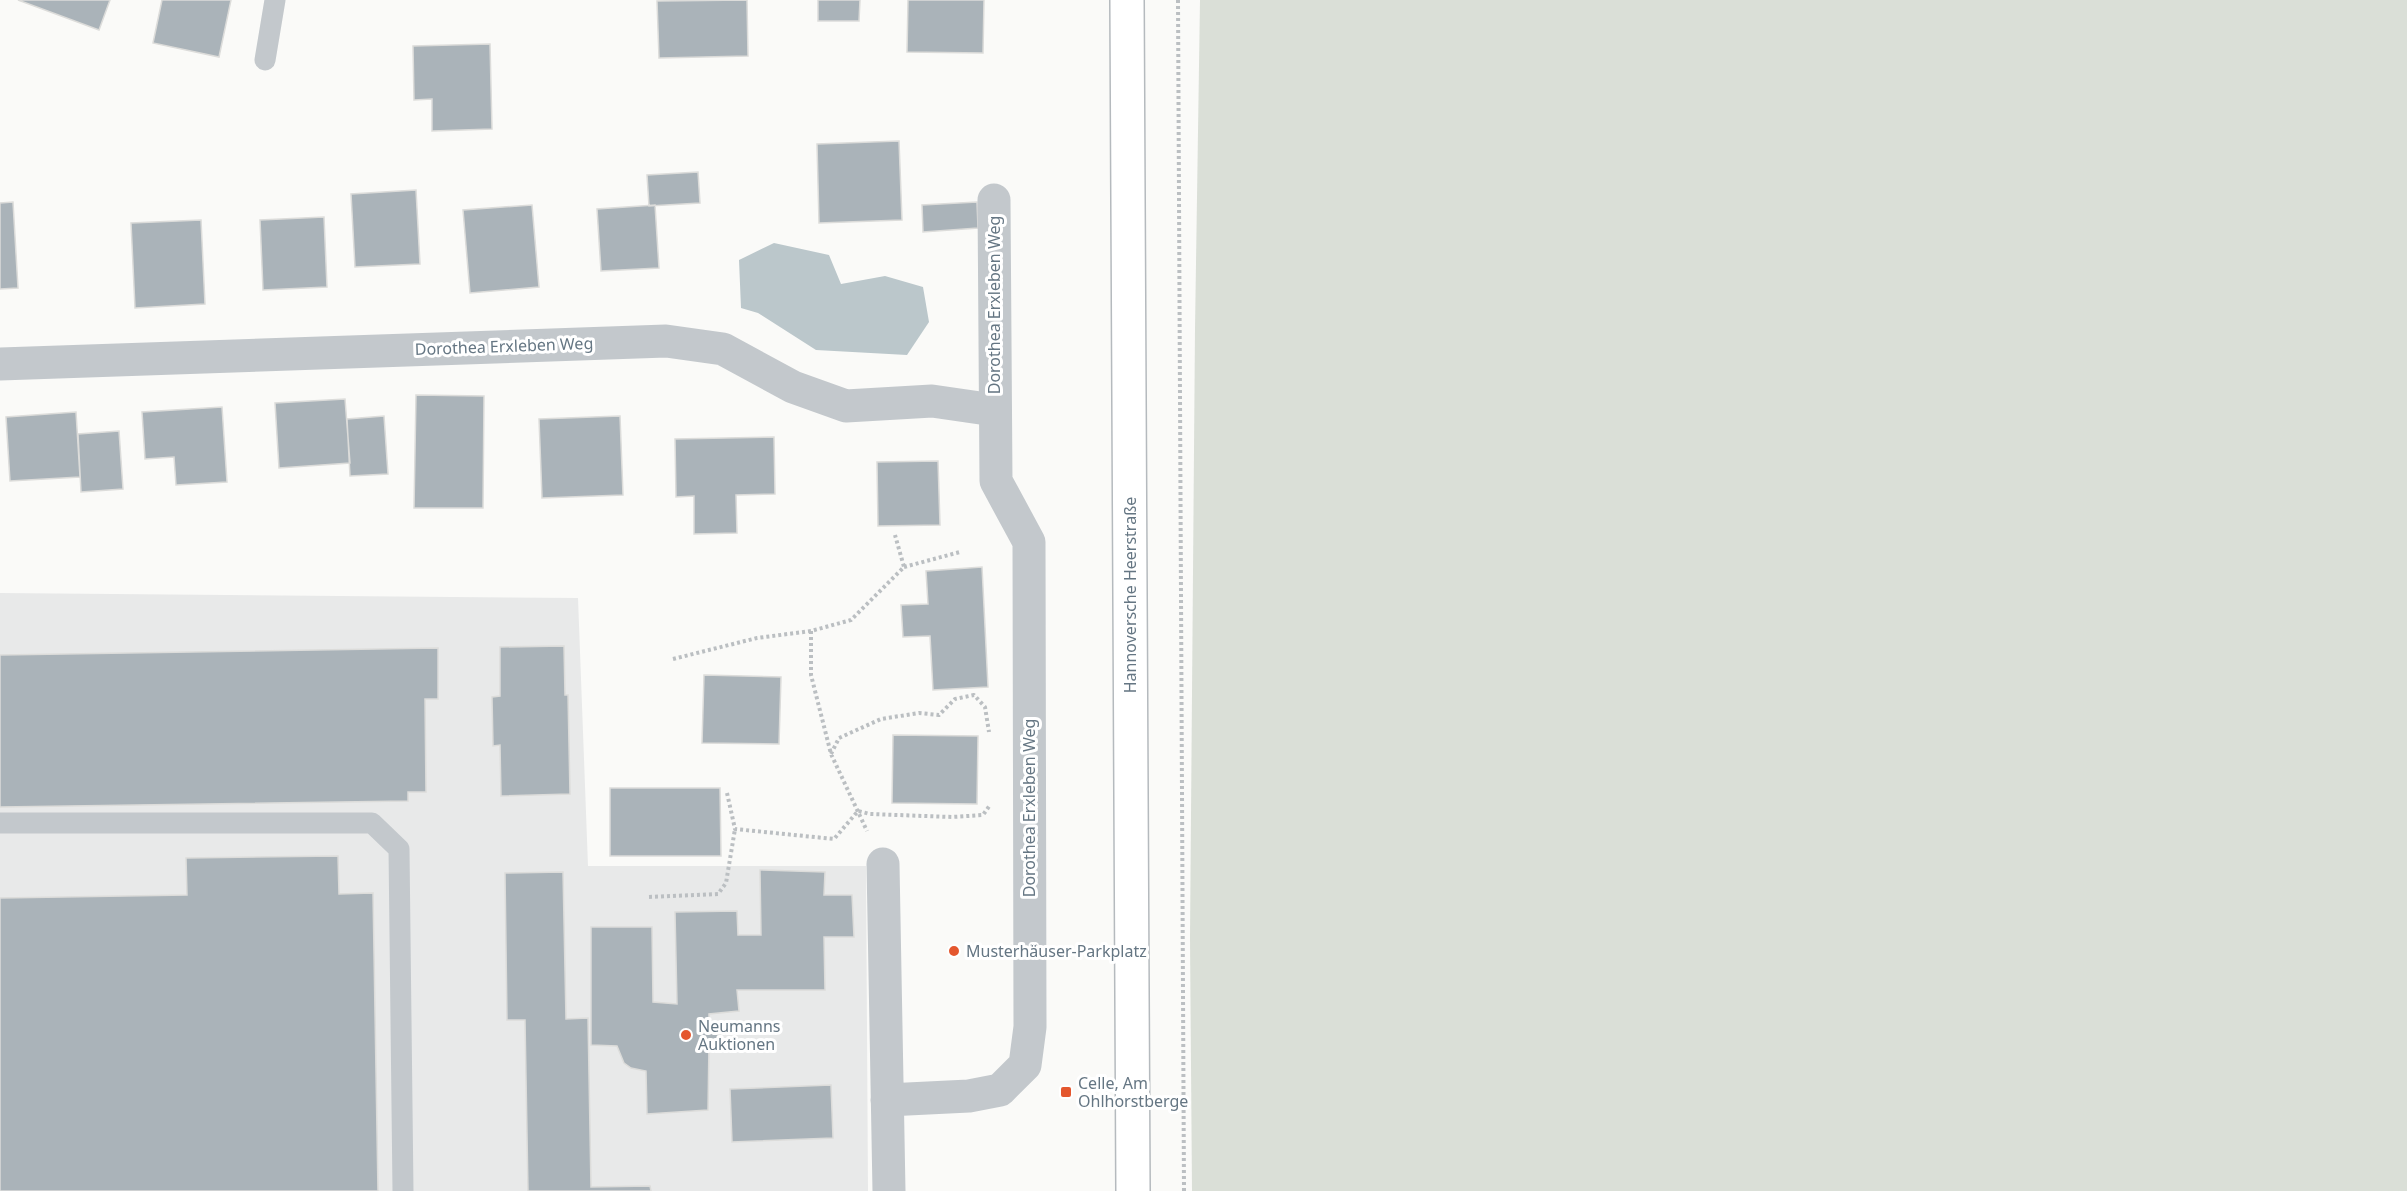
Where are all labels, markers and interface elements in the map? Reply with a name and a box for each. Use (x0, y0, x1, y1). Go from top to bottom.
street label: Dorothea Erxleben Weg (983, 216, 1005, 394)
street label: Dorothea Erxleben Weg (414, 332, 594, 360)
street label: Hannoversche Heerstraße (1119, 497, 1141, 693)
street label: Dorothea Erxleben Weg (1018, 719, 1040, 897)
place label: Musterhäuser-Parkplatz (966, 940, 1147, 962)
marker: Musterhäuser-Parkplatz (947, 944, 961, 958)
place label: Neumanns Auktionen (698, 1015, 780, 1055)
marker: Neumanns Auktionen (679, 1028, 693, 1042)
place label: Celle, Am Ohlhorstberge (1078, 1072, 1188, 1112)
marker: Celle, Am Ohlhorstberge (1059, 1085, 1073, 1099)

